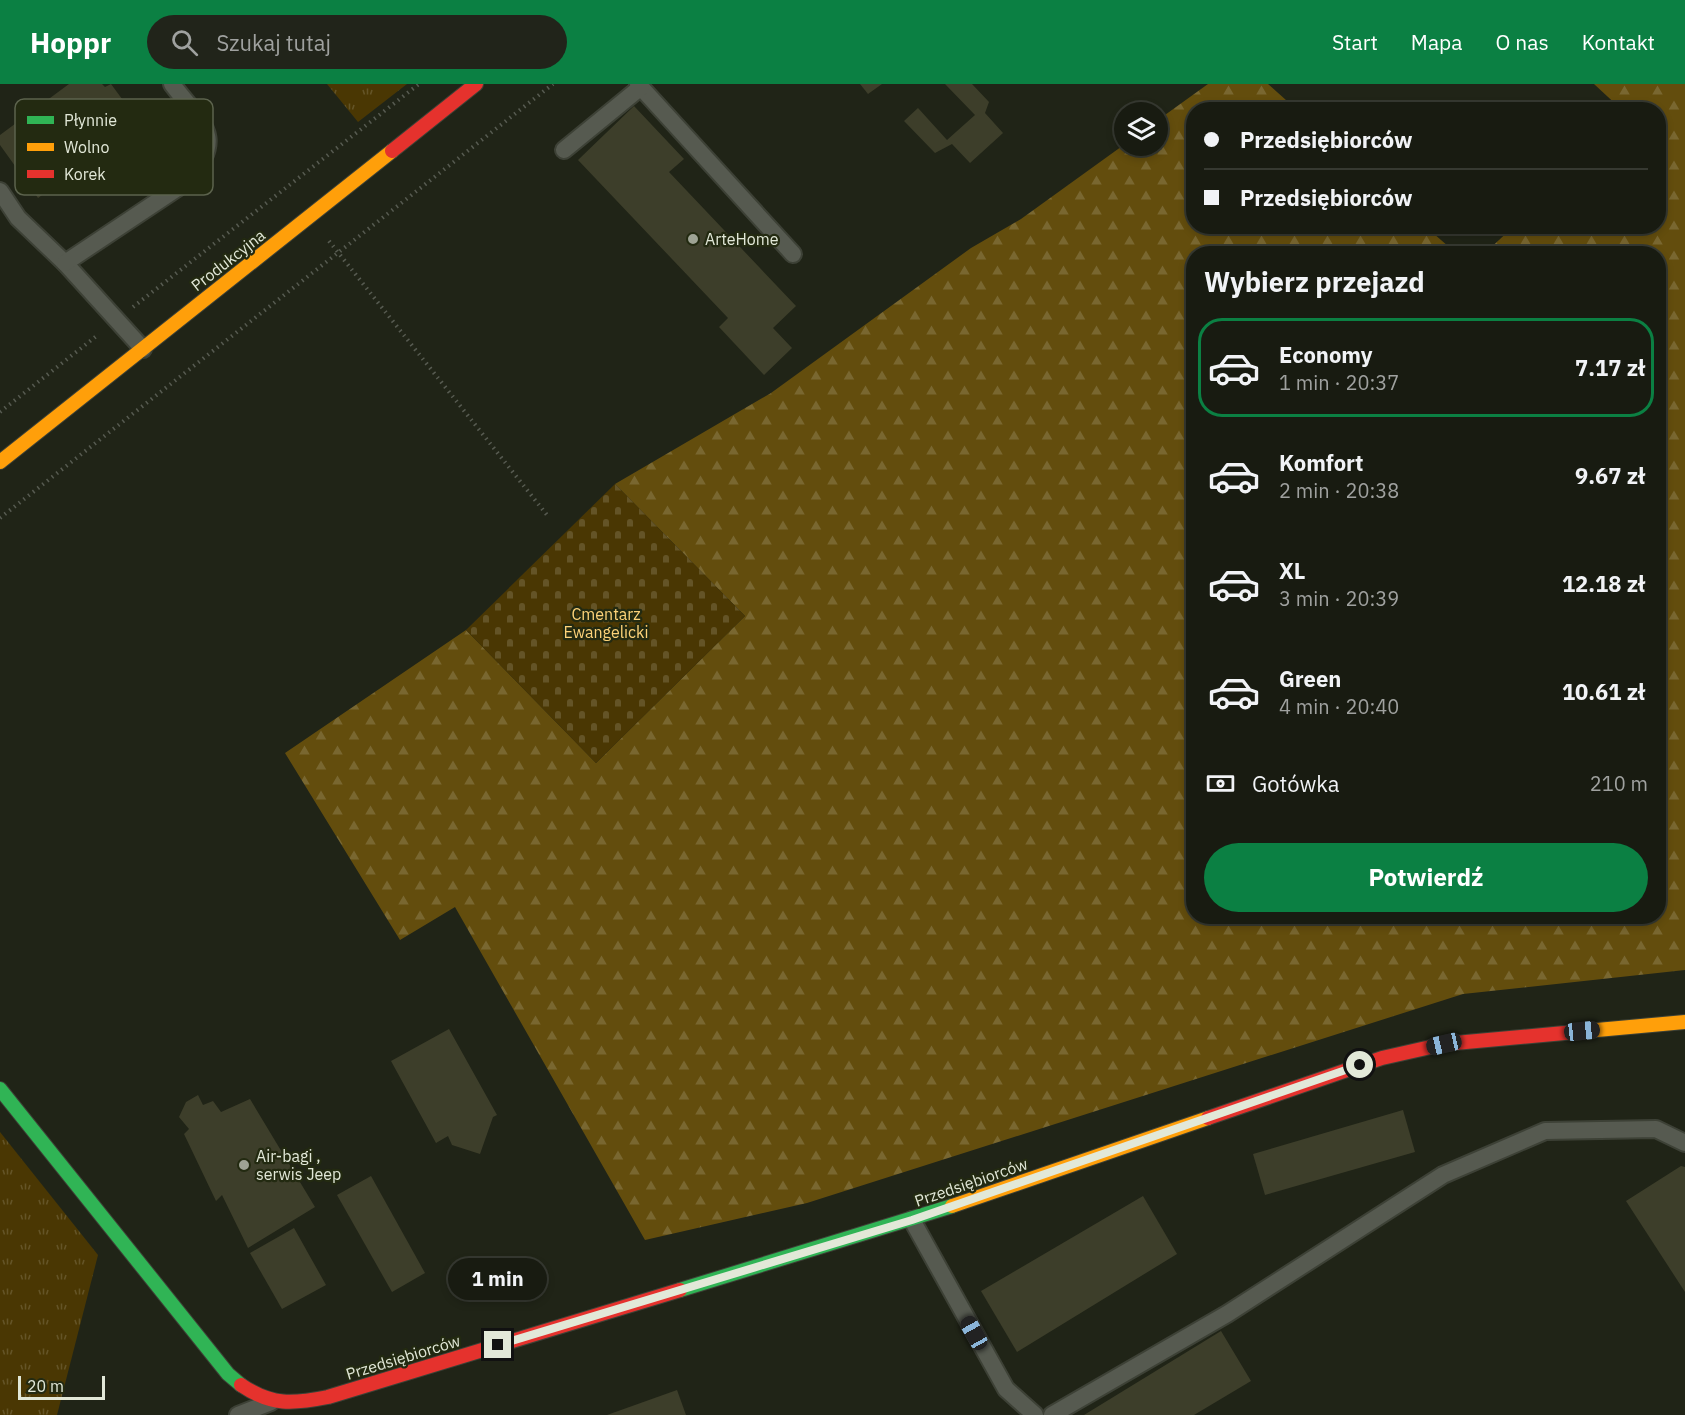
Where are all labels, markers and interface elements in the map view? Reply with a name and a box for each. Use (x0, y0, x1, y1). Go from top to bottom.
search box (147, 15, 567, 69)
text: Hoppr (30, 24, 111, 61)
icon: search (168, 26, 201, 59)
text: Szukaj tutaj (216, 28, 331, 57)
text: Start (1332, 28, 1378, 56)
text: Mapa (1411, 28, 1463, 56)
text: O nas (1496, 28, 1549, 56)
text: Kontakt (1582, 28, 1655, 56)
legend (15, 99, 213, 195)
map controls (1114, 102, 1168, 156)
button: layers (1114, 102, 1168, 156)
text: Płynnie (64, 110, 117, 130)
text: Przedsiębiorców (1240, 125, 1413, 154)
text: Wolno (64, 137, 109, 157)
text: Korek (64, 164, 106, 184)
text: Przedsiębiorców (1240, 183, 1413, 212)
street label: Produkcyjna (187, 225, 269, 295)
place label: ArteHome (705, 229, 779, 249)
marker: ArteHome (686, 232, 700, 246)
text: Wybierz przejazd (1204, 264, 1425, 299)
text: Economy (1279, 340, 1373, 369)
icon: car (1207, 341, 1261, 395)
text: 7.17 zł (1575, 353, 1645, 382)
text: 1 min · 20:37 (1279, 369, 1399, 396)
text: Komfort (1279, 448, 1364, 477)
icon: car (1207, 449, 1261, 503)
text: 9.67 zł (1575, 461, 1645, 490)
text: 2 min · 20:38 (1279, 477, 1399, 504)
text: XL (1279, 556, 1305, 585)
icon: car (1207, 557, 1261, 611)
text: 12.18 zł (1562, 569, 1645, 598)
text: 3 min · 20:39 (1279, 585, 1399, 612)
park label: Cmentarz Ewangelicki (563, 604, 649, 642)
text: Green (1279, 664, 1341, 693)
icon: car (1207, 665, 1261, 719)
text: 10.61 zł (1562, 677, 1645, 706)
text: 4 min · 20:40 (1279, 693, 1399, 720)
icon: cash (1204, 767, 1237, 800)
text: Gotówka (1252, 769, 1340, 798)
text: 210 m (1590, 770, 1648, 797)
button: Potwierdź (1204, 843, 1648, 912)
car (1563, 1020, 1601, 1042)
car (1424, 1031, 1464, 1057)
route start (1346, 1051, 1373, 1078)
place label: Air-bagi , serwis Jeep (256, 1146, 341, 1184)
street label: Przedsiębiorców (912, 1153, 1030, 1211)
marker: Air-bagi , serwis Jeep (237, 1158, 251, 1172)
callout: 1 min (448, 1258, 548, 1300)
text: 1 min (471, 1265, 524, 1292)
car (957, 1313, 991, 1353)
street label: Przedsiębiorców (343, 1330, 463, 1384)
route end (484, 1331, 511, 1358)
scale bar (18, 1373, 105, 1400)
text: 20 m (27, 1376, 64, 1396)

